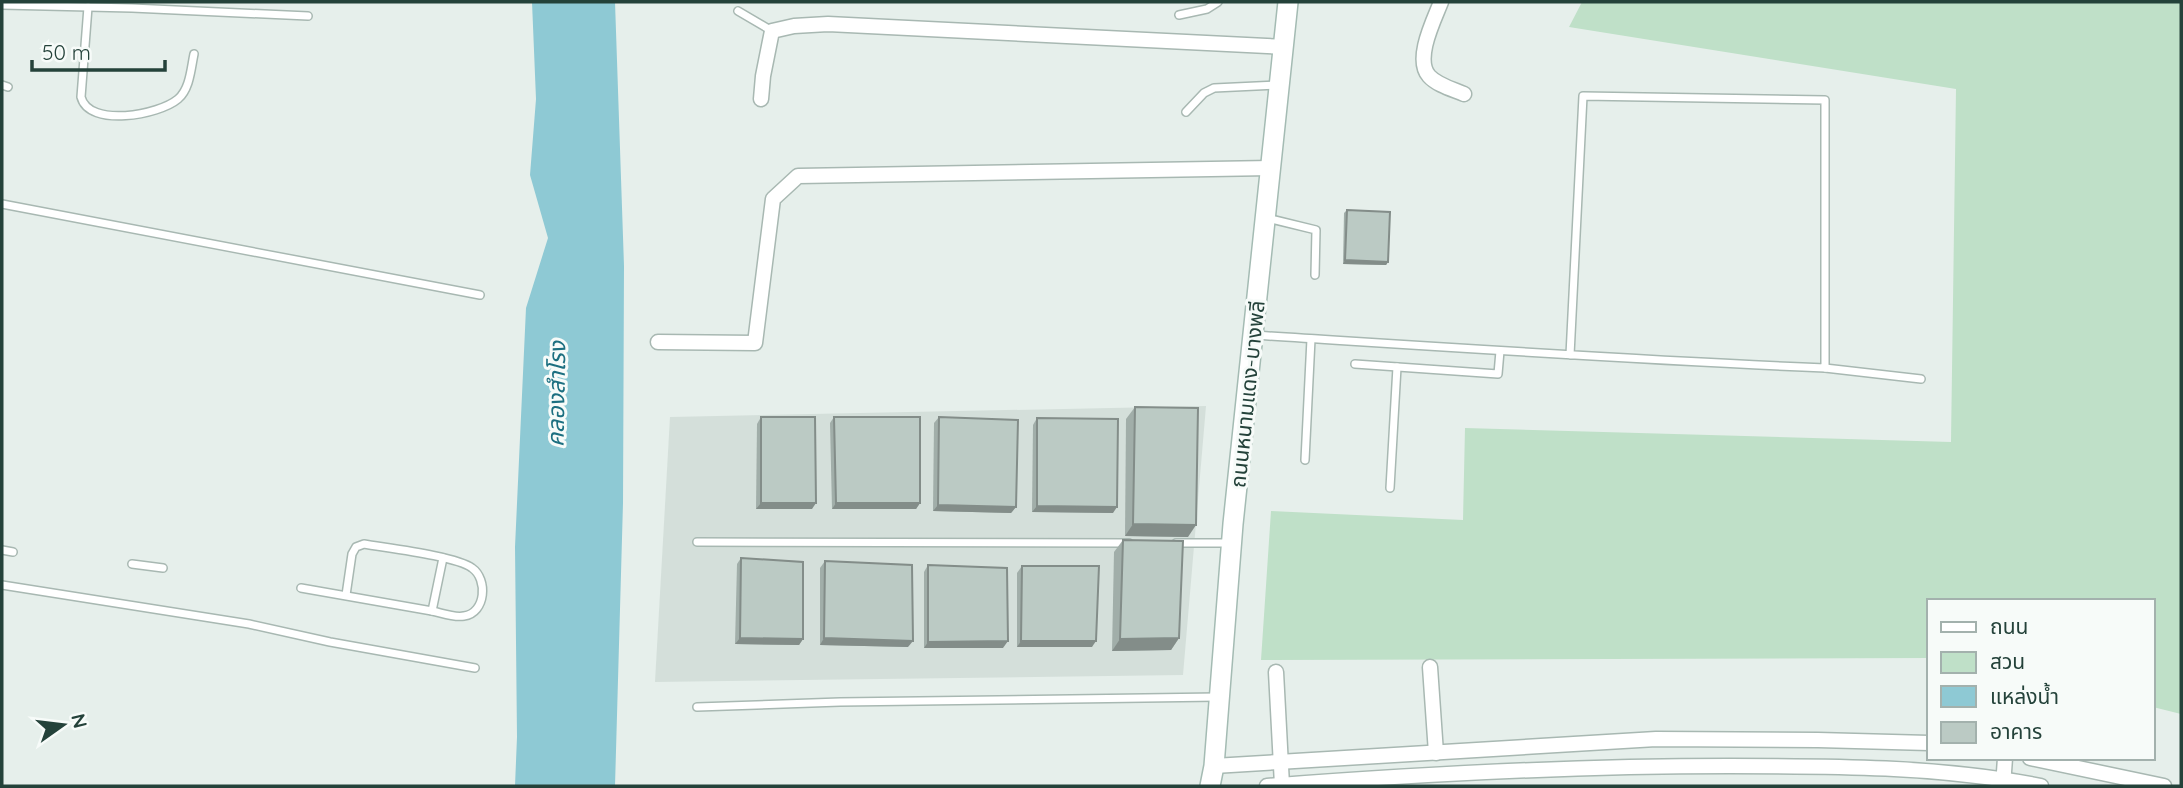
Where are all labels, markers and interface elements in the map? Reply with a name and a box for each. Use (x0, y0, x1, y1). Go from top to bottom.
scale bar (32, 28, 164, 72)
text: 50 m (42, 39, 91, 65)
street label: ถนนหนามแดง-บางพลี (1224, 299, 1270, 489)
water label: คลองสำโรง (541, 339, 571, 447)
legend (1927, 599, 2155, 760)
text: ถนน (1990, 613, 2028, 639)
text: สวน (1990, 648, 2025, 674)
text: แหล่งน้ำ (1990, 682, 2059, 709)
north arrow (28, 690, 98, 760)
text: N (66, 711, 93, 731)
text: อาคาร (1990, 718, 2042, 744)

